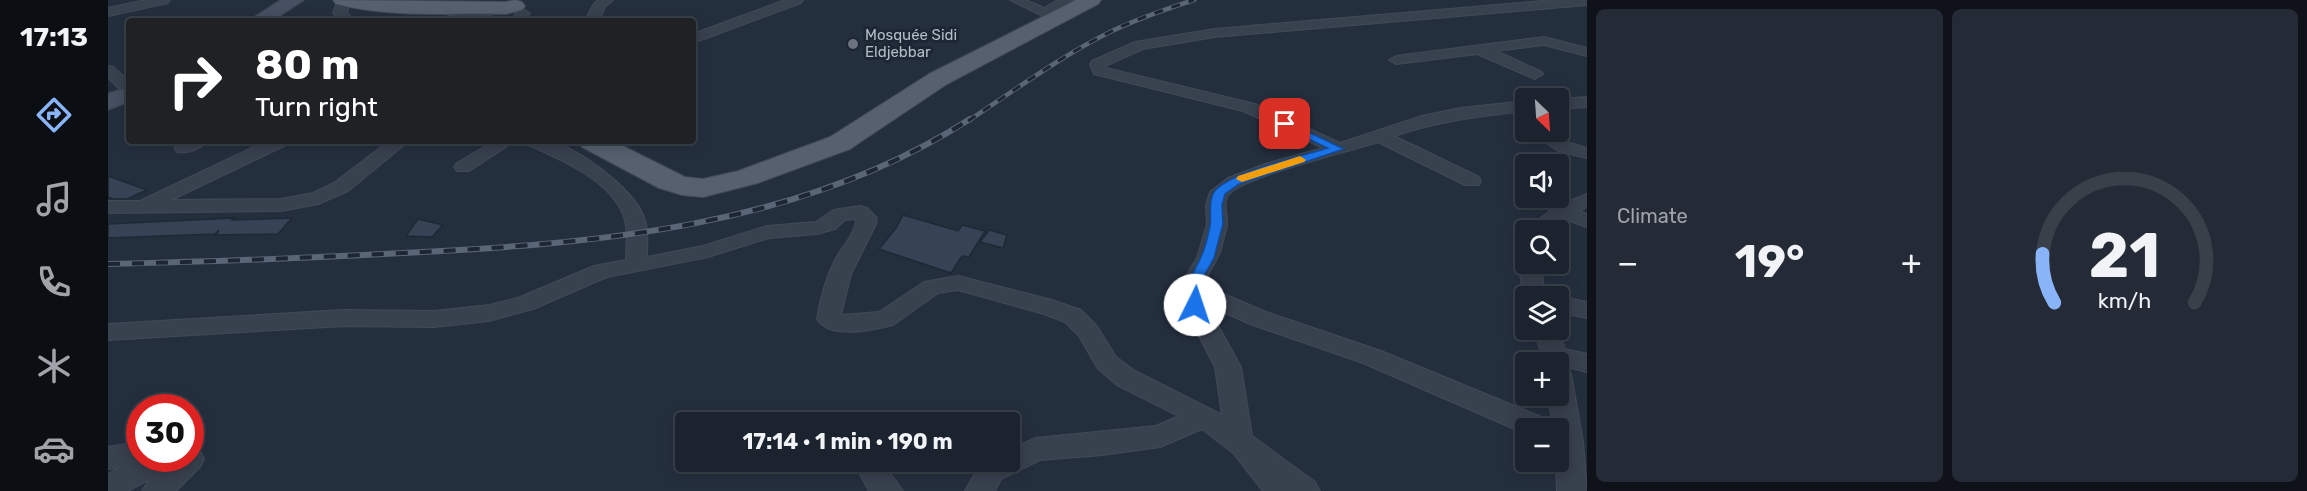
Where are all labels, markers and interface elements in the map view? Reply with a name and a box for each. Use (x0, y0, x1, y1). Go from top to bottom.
text: 17:13 (20, 21, 88, 53)
place label: Mosquée Sidi Eldjebbar (865, 26, 957, 61)
marker: Mosquée Sidi Eldjebbar (846, 37, 860, 51)
text: 80 m (255, 40, 359, 90)
icon: right (156, 42, 234, 120)
north arrow (1515, 88, 1569, 142)
map controls (1515, 88, 1569, 472)
text: Turn right (255, 91, 378, 123)
icon: directions (33, 94, 75, 136)
pin (1259, 98, 1310, 149)
icon: arrive (1268, 107, 1301, 140)
button: sound (1515, 154, 1569, 208)
icon: music (33, 178, 75, 220)
text: Climate (1617, 204, 1688, 228)
text: 21 (2089, 219, 2161, 293)
button: search (1515, 220, 1569, 274)
text: 19° (1735, 235, 1805, 288)
text: − (1617, 243, 1638, 282)
text: + (1901, 243, 1921, 282)
icon: phone (33, 261, 75, 303)
position arrow (1163, 273, 1227, 337)
button: layers (1515, 286, 1569, 340)
text: km/h (2098, 288, 2152, 313)
icon: climate (33, 345, 75, 387)
button: + (1515, 352, 1569, 406)
speed limit sign: 30 (126, 394, 204, 472)
button: − (1515, 418, 1569, 472)
icon: car (33, 428, 75, 470)
text: 17:14 · 1 min · 190 m (742, 428, 953, 455)

